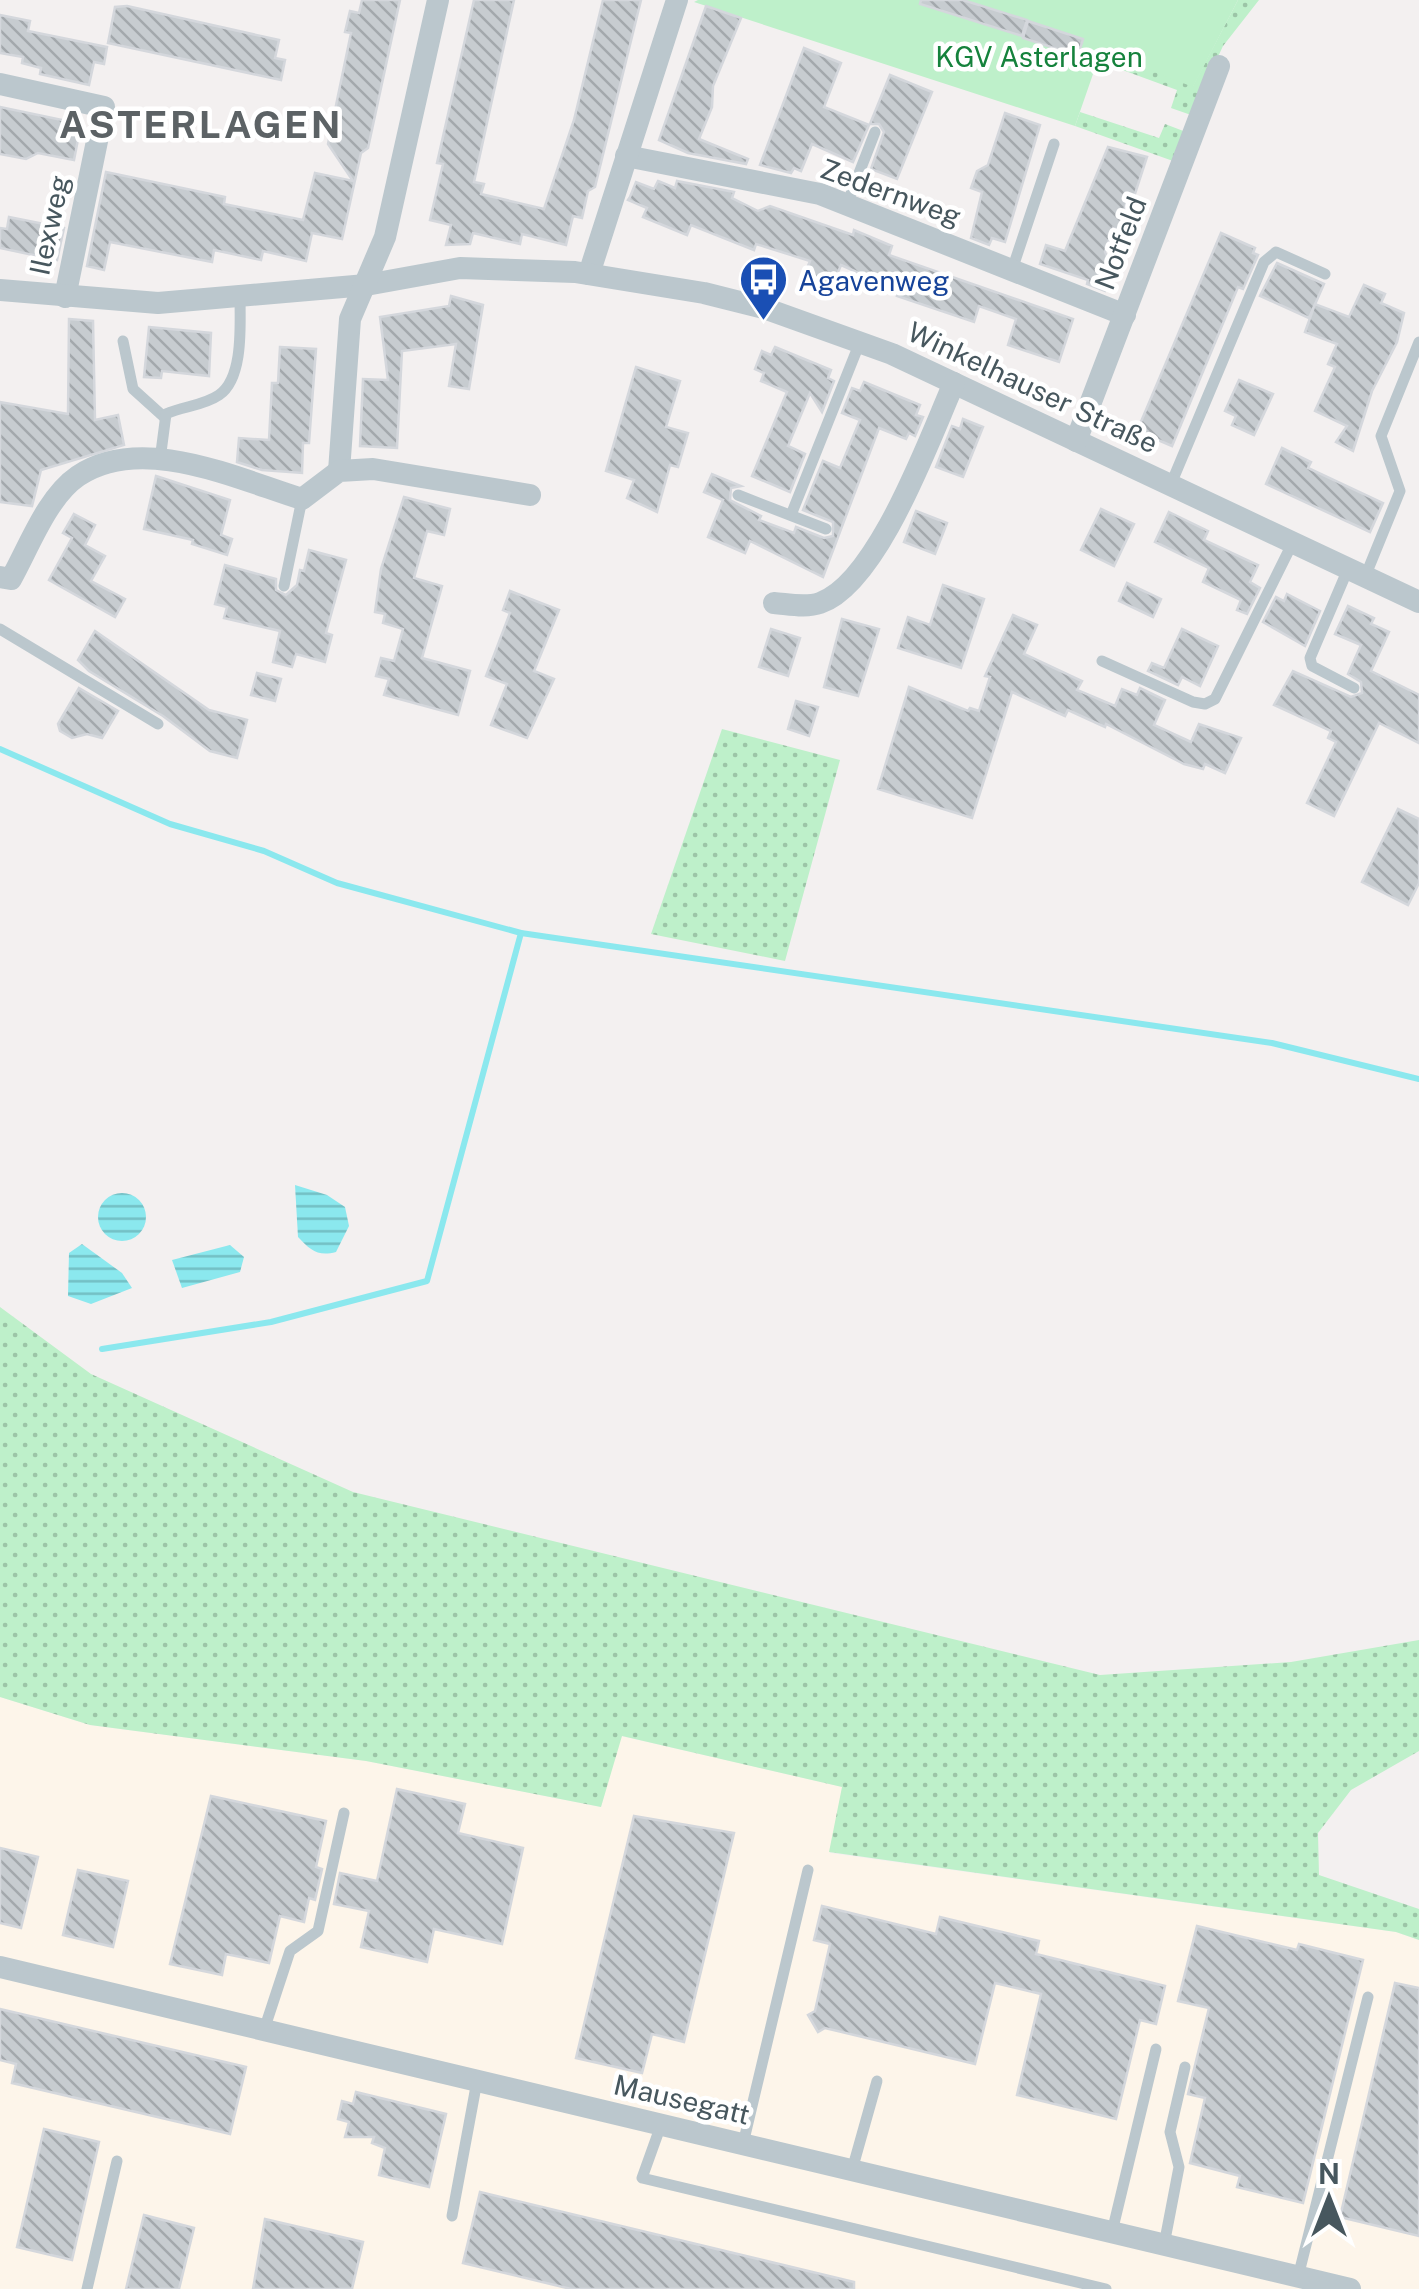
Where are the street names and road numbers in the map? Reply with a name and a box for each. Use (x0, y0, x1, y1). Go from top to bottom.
street label: Zedernweg (816, 151, 966, 233)
street label: Ilexweg (22, 172, 76, 278)
street label: Notfeld (1087, 192, 1153, 294)
street label: Winkelhauser Straße (903, 315, 1163, 459)
street label: Mausegatt (611, 2067, 753, 2131)

